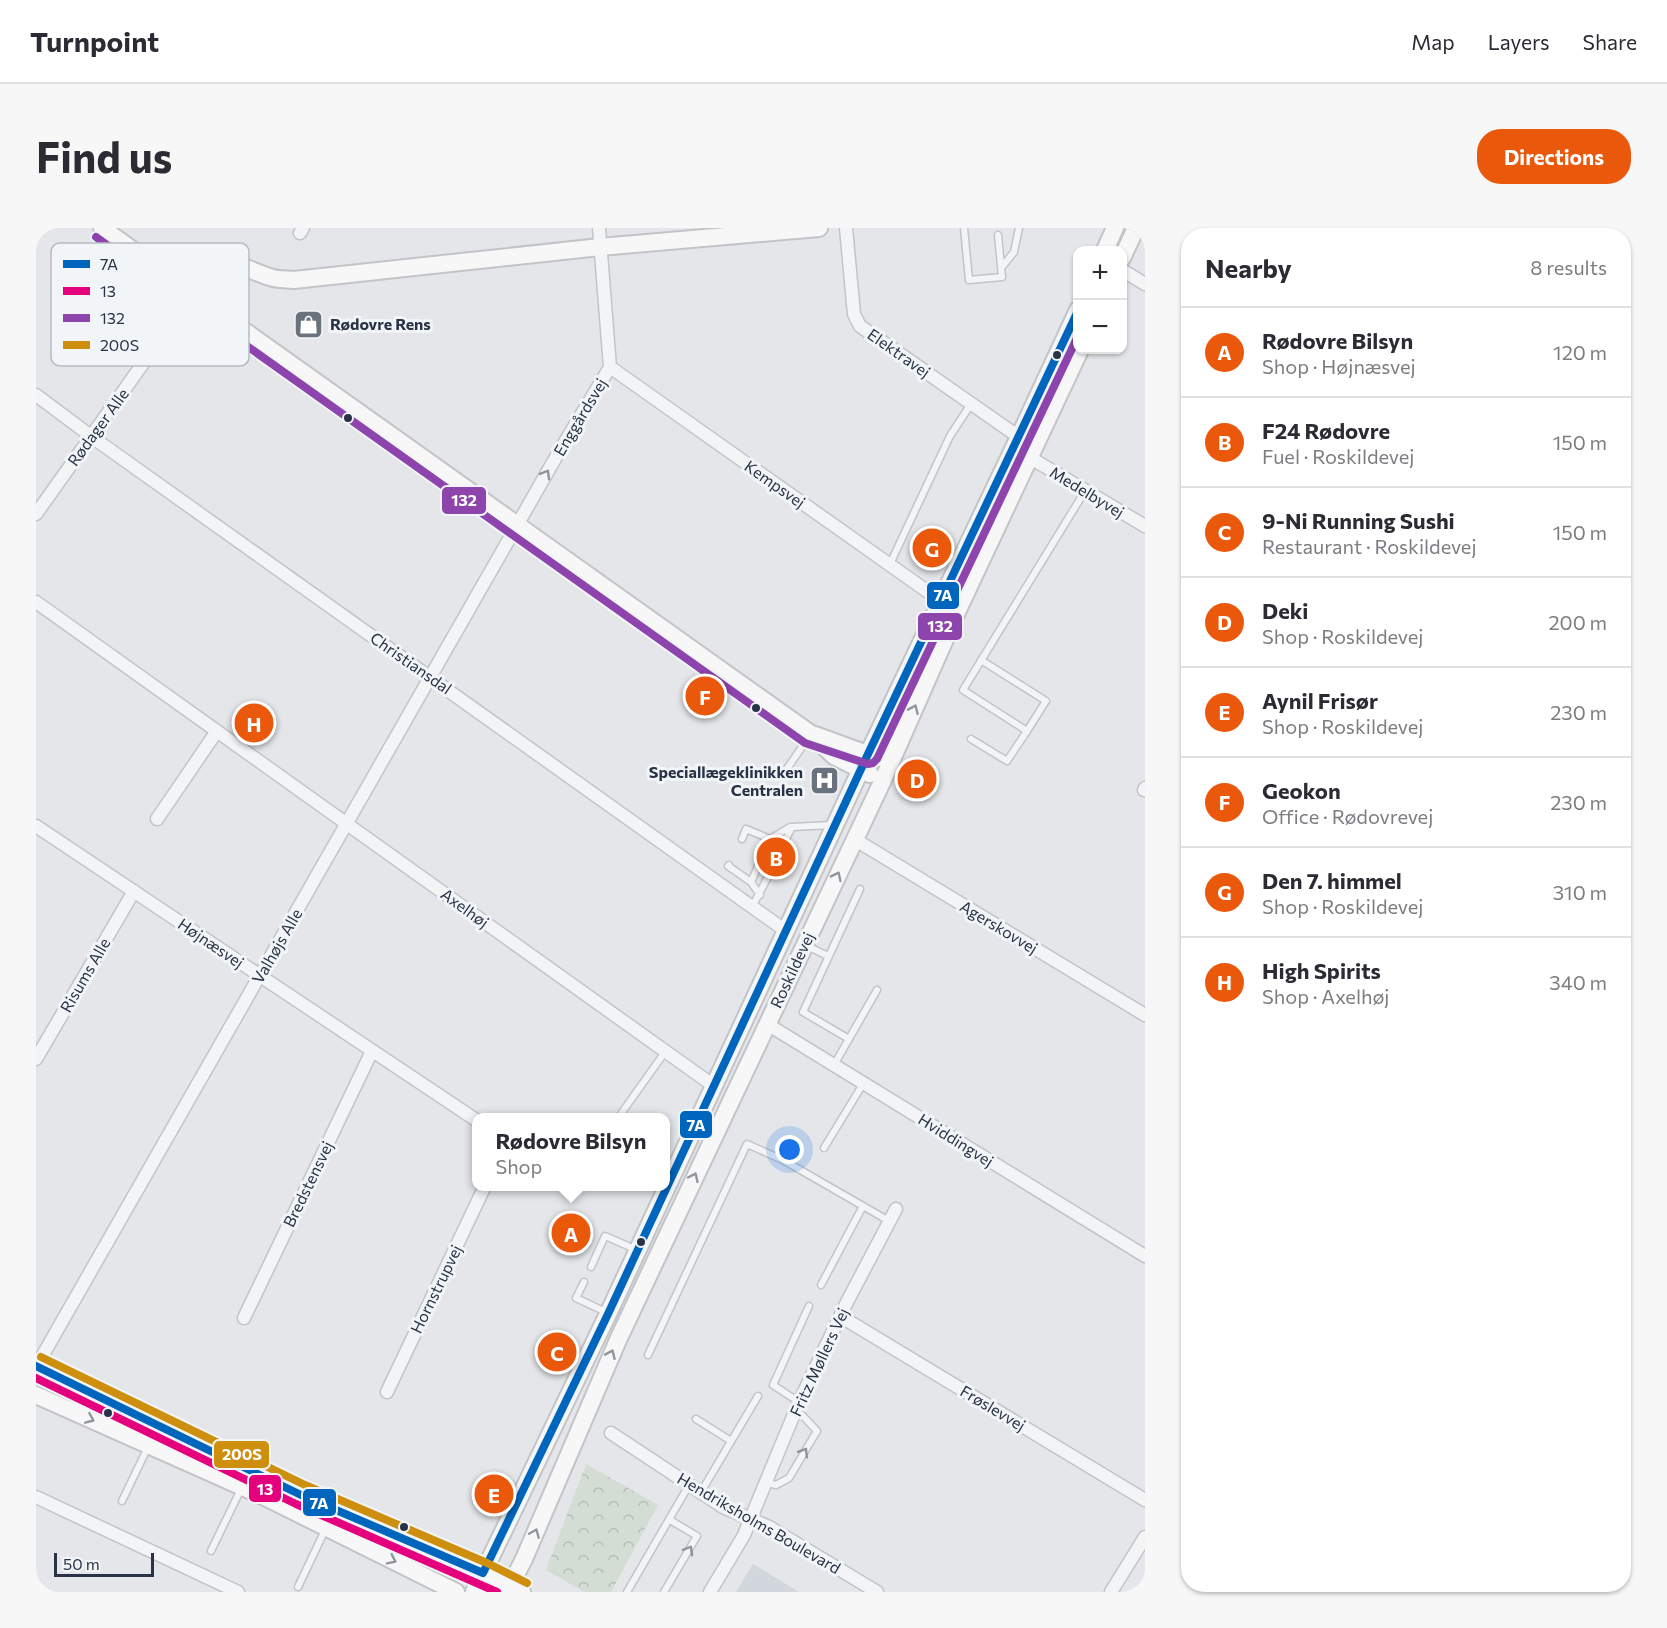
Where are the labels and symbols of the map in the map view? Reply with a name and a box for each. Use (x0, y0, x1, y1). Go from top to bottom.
legend (51, 243, 249, 366)
text: 7A (100, 254, 118, 273)
text: 13 (100, 281, 116, 300)
text: 132 (100, 308, 125, 327)
shop icon: Rødovre Rens (293, 308, 325, 340)
place label: Rødovre Rens (330, 314, 431, 333)
street label: Elektravej (864, 324, 934, 381)
text: 200S (100, 335, 139, 354)
unlabelled marker (1051, 349, 1063, 361)
street label: Enggårdsvej (549, 375, 610, 459)
street label: Rødager Alle (63, 384, 132, 469)
unlabelled marker (342, 412, 354, 424)
street label: Kempsvej (741, 456, 809, 511)
street label: Medelbyvej (1047, 462, 1128, 521)
one-way arrow (539, 470, 550, 480)
line badge: 132 (441, 486, 487, 515)
text: 132 (451, 490, 477, 509)
pin: G (912, 526, 952, 570)
line badge: 7A (926, 581, 960, 610)
text: 7A (933, 585, 953, 604)
line badge: 132 (917, 612, 963, 641)
text: 132 (927, 616, 953, 635)
street label: Christiansdal (367, 628, 456, 698)
pin: F (686, 674, 724, 718)
pin: H (234, 700, 274, 746)
unlabelled marker (750, 702, 762, 714)
one-way arrow (907, 704, 919, 715)
pin: D (898, 756, 936, 802)
place label: Speciallægeklinikken Centralen (649, 762, 803, 799)
hospital icon: Speciallægeklinikken Centralen (808, 765, 840, 797)
pin: B (756, 834, 796, 880)
one-way arrow (829, 871, 841, 882)
street label: Axelhøj (438, 884, 493, 931)
street label: Agerskovvej (957, 896, 1042, 957)
street label: Valhøjs Alle (248, 905, 306, 987)
street label: Højnæsvej (175, 914, 248, 972)
street label: Roskildevej (766, 929, 817, 1011)
street label: Risums Alle (56, 934, 114, 1015)
street label: Hviddingvej (915, 1109, 997, 1170)
line badge: 7A (679, 1110, 713, 1139)
text: 7A (686, 1115, 706, 1134)
your location (775, 1135, 804, 1164)
street label: Bredstensvej (279, 1138, 336, 1230)
one-way arrow (687, 1173, 699, 1184)
pin: A (552, 1210, 590, 1256)
unlabelled marker (635, 1236, 647, 1248)
street label: Hornstrupvej (406, 1241, 465, 1336)
street label: Fritz Møllers Vej (785, 1305, 852, 1419)
pin: C (538, 1330, 576, 1374)
one-way arrow (604, 1349, 616, 1360)
street label: Frøslevvej (957, 1381, 1029, 1434)
unlabelled marker (102, 1407, 114, 1419)
one-way arrow (83, 1412, 94, 1424)
line badge: 200S (213, 1440, 270, 1469)
text: 200S (222, 1444, 262, 1463)
one-way arrow (797, 1448, 809, 1458)
street label: Hendriksholms Boulevard (674, 1468, 844, 1577)
pin: E (474, 1472, 514, 1516)
line badge: 13 (248, 1474, 282, 1503)
text: 13 (257, 1479, 273, 1498)
line badge: 7A (302, 1488, 337, 1517)
text: 7A (309, 1493, 329, 1512)
unlabelled marker (398, 1521, 410, 1533)
one-way arrow (528, 1529, 540, 1540)
one-way arrow (681, 1546, 693, 1556)
scale bar (54, 1550, 154, 1578)
one-way arrow (385, 1553, 396, 1565)

